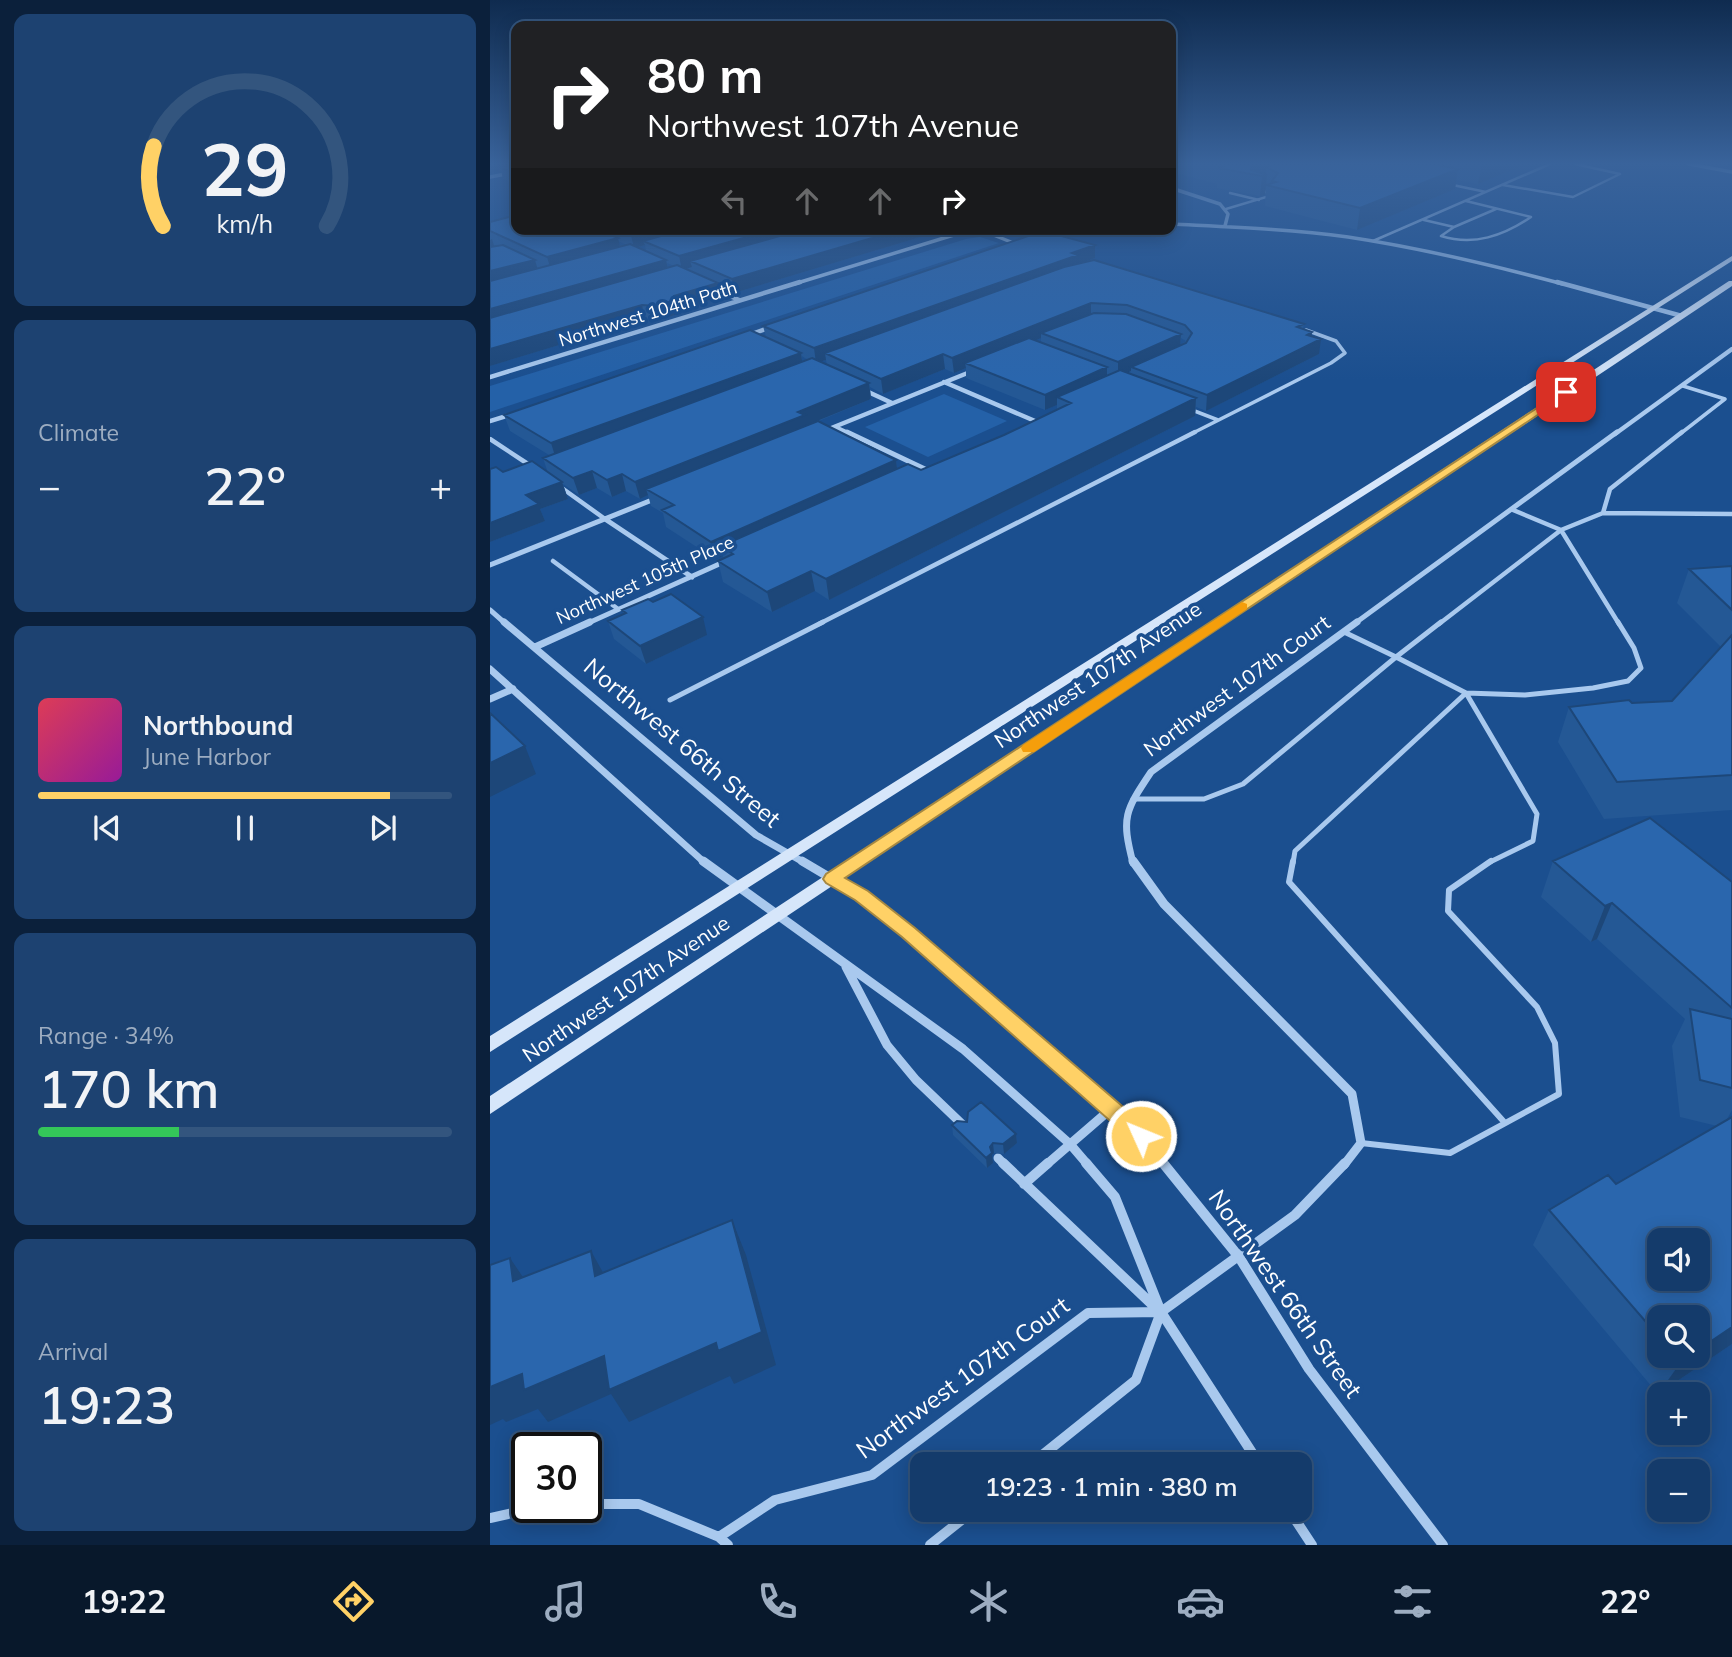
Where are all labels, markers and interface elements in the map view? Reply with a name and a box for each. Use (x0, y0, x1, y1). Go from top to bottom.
text: 80 m (647, 44, 763, 105)
icon: right (532, 49, 623, 140)
text: Northwest 107th Avenue (647, 105, 1019, 145)
text: 29 (201, 123, 289, 214)
icon: left (715, 182, 753, 220)
icon: ahead (788, 182, 826, 220)
icon: ahead (861, 182, 899, 220)
icon: right (934, 182, 972, 220)
text: km/h (217, 208, 273, 239)
street label: Northwest 104th Path (556, 275, 740, 352)
pin (1536, 362, 1596, 422)
icon: arrive (1547, 373, 1585, 411)
text: Climate (38, 418, 119, 447)
text: 22° (204, 453, 286, 518)
text: − (38, 462, 61, 510)
text: + (429, 462, 452, 510)
street label: Northwest 105th Place (552, 530, 737, 629)
street label: Northwest 107th Avenue (989, 595, 1206, 753)
street label: Northwest 107th Court (1138, 609, 1335, 762)
street label: Northwest 66th Street (578, 651, 787, 833)
text: Northbound (143, 709, 293, 742)
text: June Harbor (143, 742, 271, 771)
icon: previous (88, 809, 126, 847)
icon: pause (226, 809, 264, 847)
icon: next (364, 809, 402, 847)
street label: Northwest 107th Avenue (517, 909, 734, 1067)
text: Range · 34% (38, 1021, 174, 1050)
text: 170 km (38, 1056, 219, 1121)
position arrow (1104, 1099, 1178, 1173)
street label: Northwest 66th Street (1203, 1183, 1369, 1403)
map controls (1647, 1228, 1710, 1522)
button: sound (1647, 1228, 1710, 1291)
street label: Northwest 107th Court (850, 1290, 1075, 1465)
button: search (1647, 1305, 1710, 1368)
text: Arrival (38, 1337, 108, 1366)
text: 19:23 (38, 1372, 175, 1437)
button: + (1647, 1382, 1710, 1445)
speed limit sign: 30 (511, 1432, 602, 1523)
button: − (1647, 1459, 1710, 1522)
text: 19:23 · 1 min · 380 m (984, 1470, 1238, 1503)
icon: directions (329, 1577, 378, 1626)
icon: music (541, 1577, 590, 1626)
icon: phone (753, 1577, 802, 1626)
icon: climate (964, 1577, 1013, 1626)
icon: car (1176, 1577, 1225, 1626)
icon: filters (1388, 1577, 1437, 1626)
text: 19:22 (81, 1581, 166, 1621)
text: 22° (1600, 1581, 1650, 1621)

